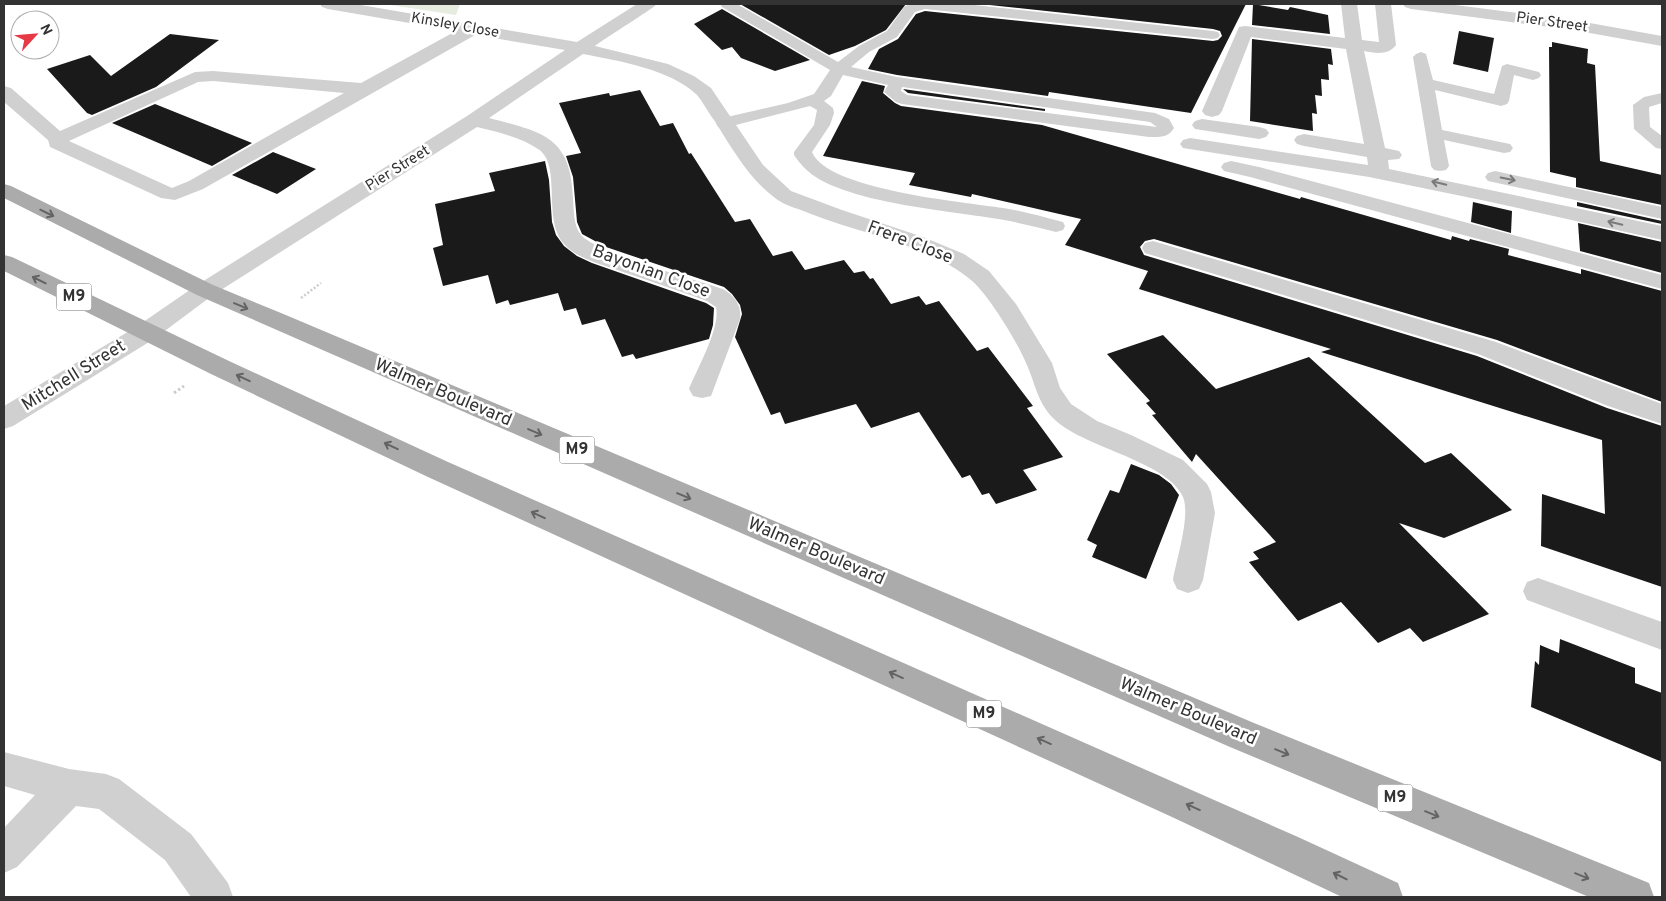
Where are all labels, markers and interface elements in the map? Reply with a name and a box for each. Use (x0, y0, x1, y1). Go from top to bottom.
street label: Kinsley Close (409, 9, 501, 43)
street label: Pier Street (1515, 9, 1589, 37)
north arrow (10, 10, 60, 60)
text: N (35, 22, 55, 38)
street label: Pier Street (362, 142, 434, 196)
one-way arrow (1500, 175, 1516, 185)
one-way arrow (1431, 178, 1447, 188)
one-way arrow (39, 209, 54, 218)
street label: Frere Close (864, 216, 956, 270)
one-way arrow (1607, 218, 1623, 227)
street label: Bayonian Close (589, 240, 713, 304)
one-way arrow (32, 275, 47, 284)
road number: M9 (56, 284, 92, 310)
one-way arrow (233, 301, 248, 311)
street label: Mitchell Street (18, 335, 130, 417)
street label: Walmer Boulevard (371, 354, 515, 432)
one-way arrow (236, 372, 251, 382)
one-way arrow (527, 427, 542, 437)
road number: M9 (560, 436, 594, 464)
one-way arrow (384, 441, 399, 450)
one-way arrow (676, 491, 691, 501)
one-way arrow (531, 509, 546, 519)
street label: Walmer Boulevard (744, 513, 888, 591)
one-way arrow (889, 670, 904, 680)
street label: Walmer Boulevard (1116, 673, 1260, 751)
road number: M9 (966, 701, 1002, 728)
one-way arrow (1037, 736, 1052, 746)
one-way arrow (1274, 747, 1289, 757)
road number: M9 (1378, 784, 1412, 811)
one-way arrow (1186, 802, 1201, 812)
one-way arrow (1424, 809, 1439, 819)
one-way arrow (1333, 871, 1348, 880)
one-way arrow (1574, 871, 1589, 881)

